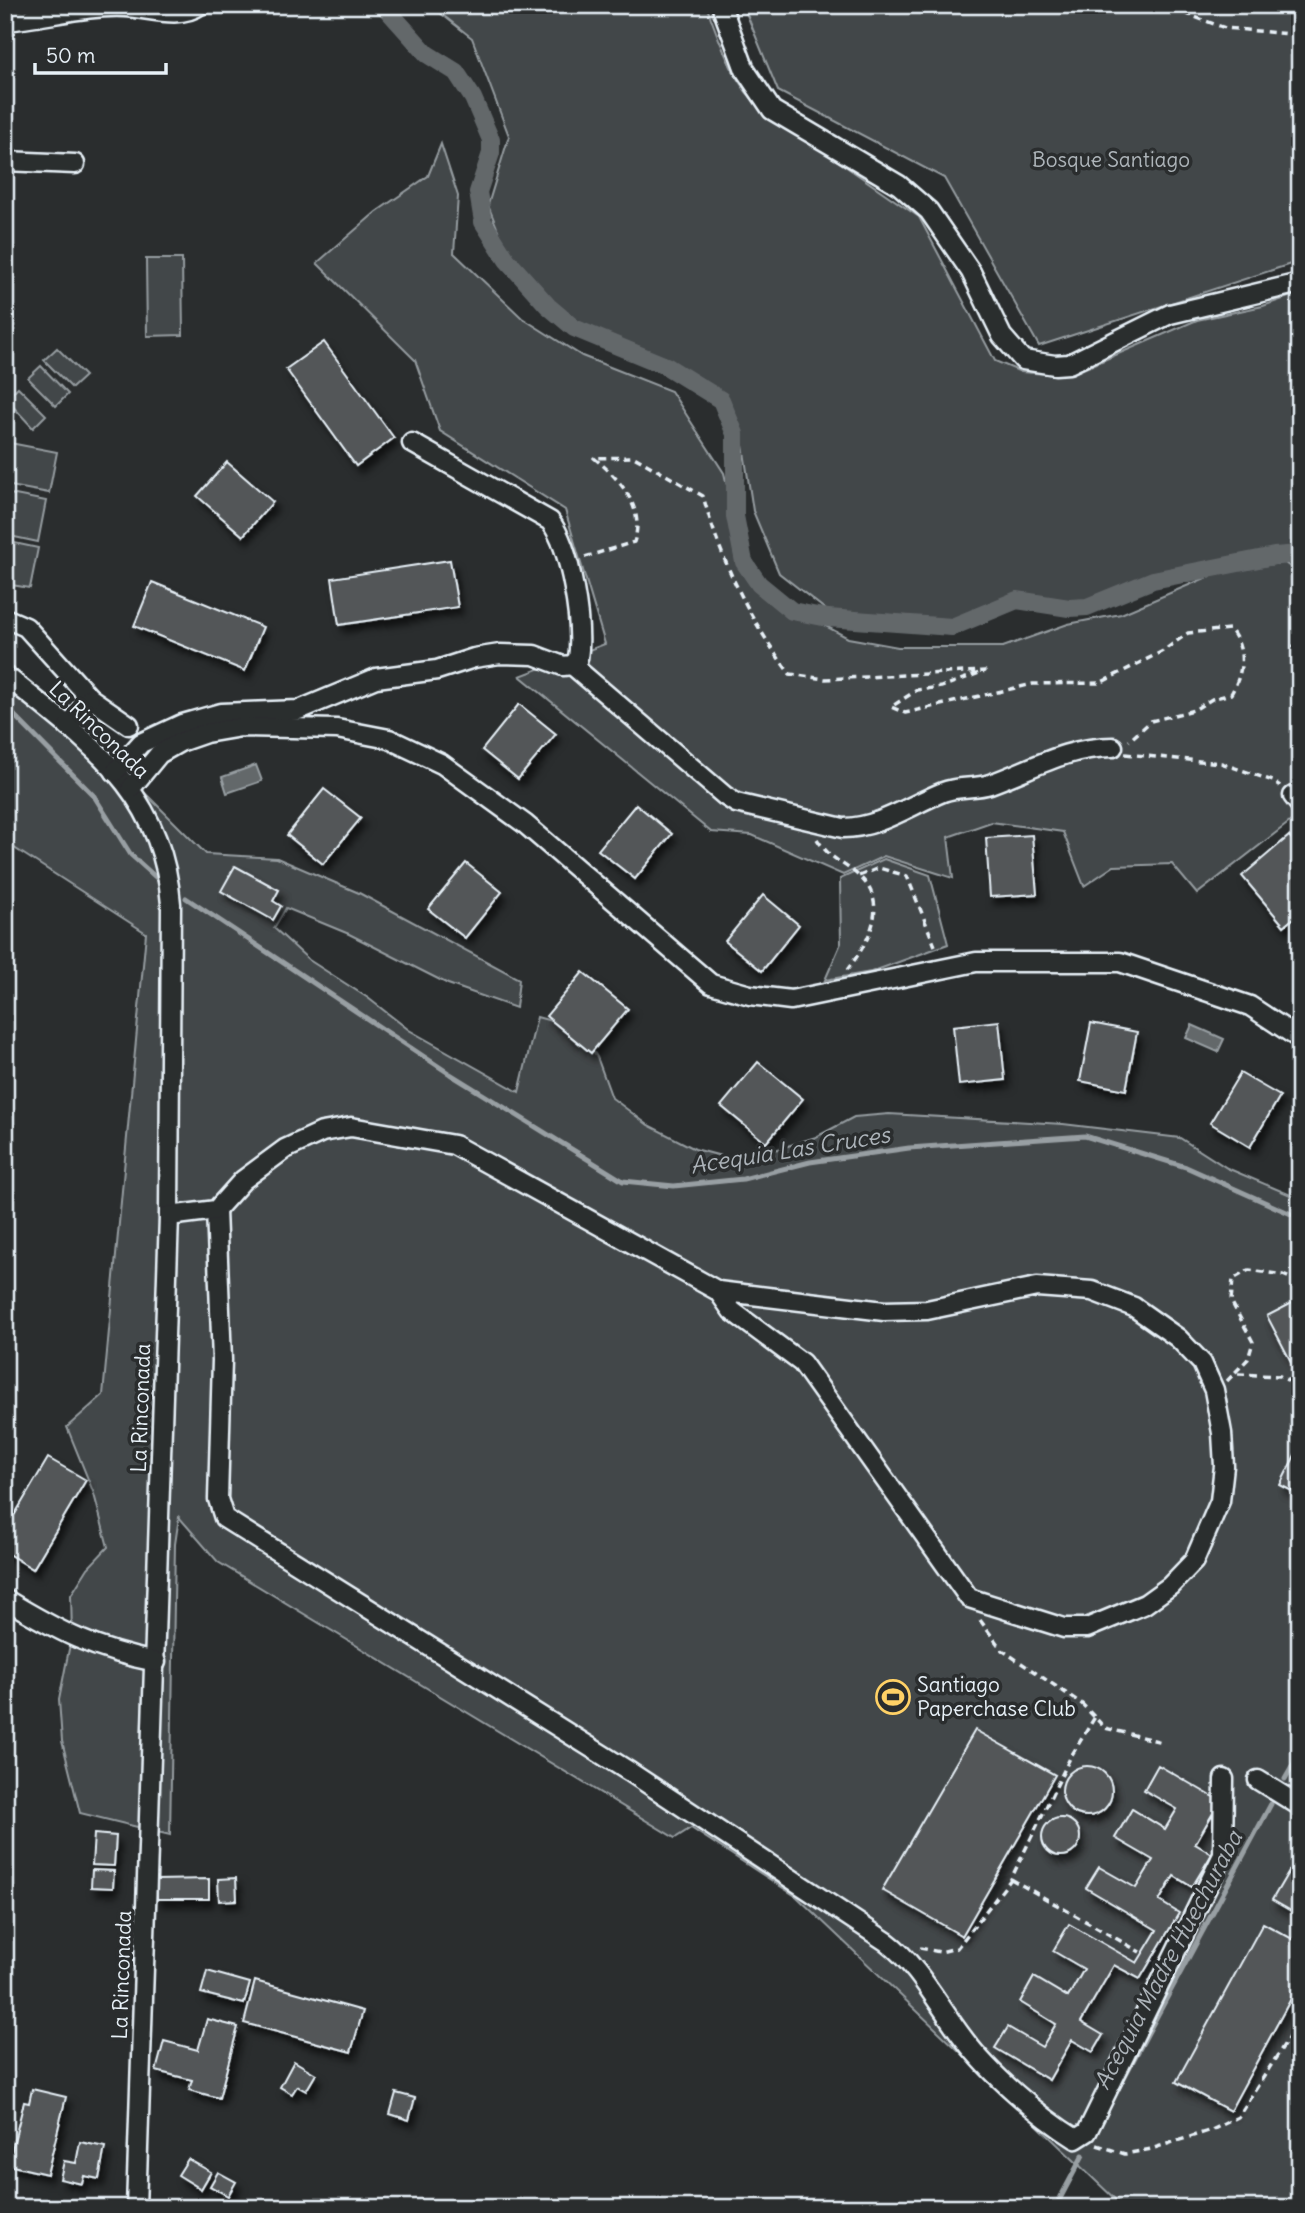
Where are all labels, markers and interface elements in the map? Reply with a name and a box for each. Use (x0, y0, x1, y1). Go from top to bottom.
scale bar (35, 32, 166, 76)
text: 50 m (46, 42, 95, 69)
park label: Bosque Santiago (1032, 146, 1190, 173)
street label: La Rinconada (43, 675, 155, 784)
water label: Acequia Las Cruces (688, 1119, 893, 1180)
street label: La Rinconada (125, 1343, 156, 1473)
place label: Santiago Paperchase Club (917, 1671, 1076, 1722)
sports icon: Santiago Paperchase Club (874, 1678, 912, 1716)
water label: Acequia Madre Huechuraba (1087, 1824, 1249, 2094)
street label: La Rinconada (106, 1910, 137, 2040)

